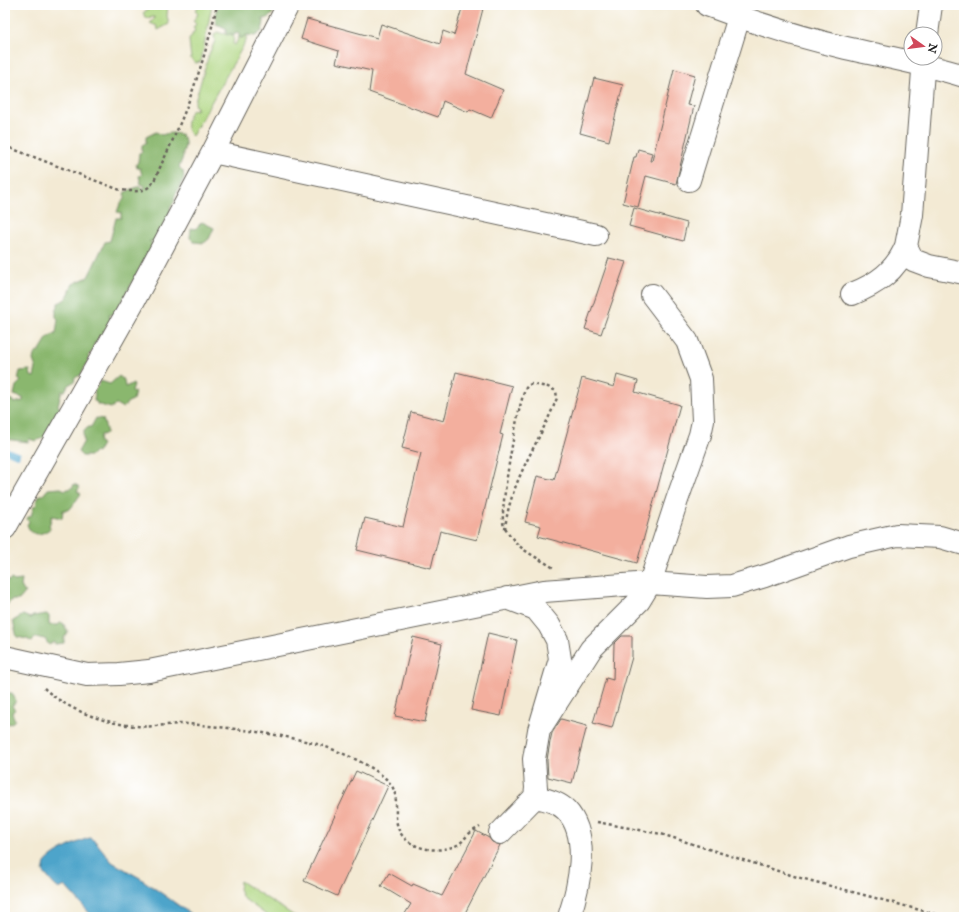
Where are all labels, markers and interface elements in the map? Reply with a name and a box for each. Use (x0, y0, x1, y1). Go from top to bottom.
north arrow (903, 26, 943, 66)
text: N (924, 41, 940, 55)

